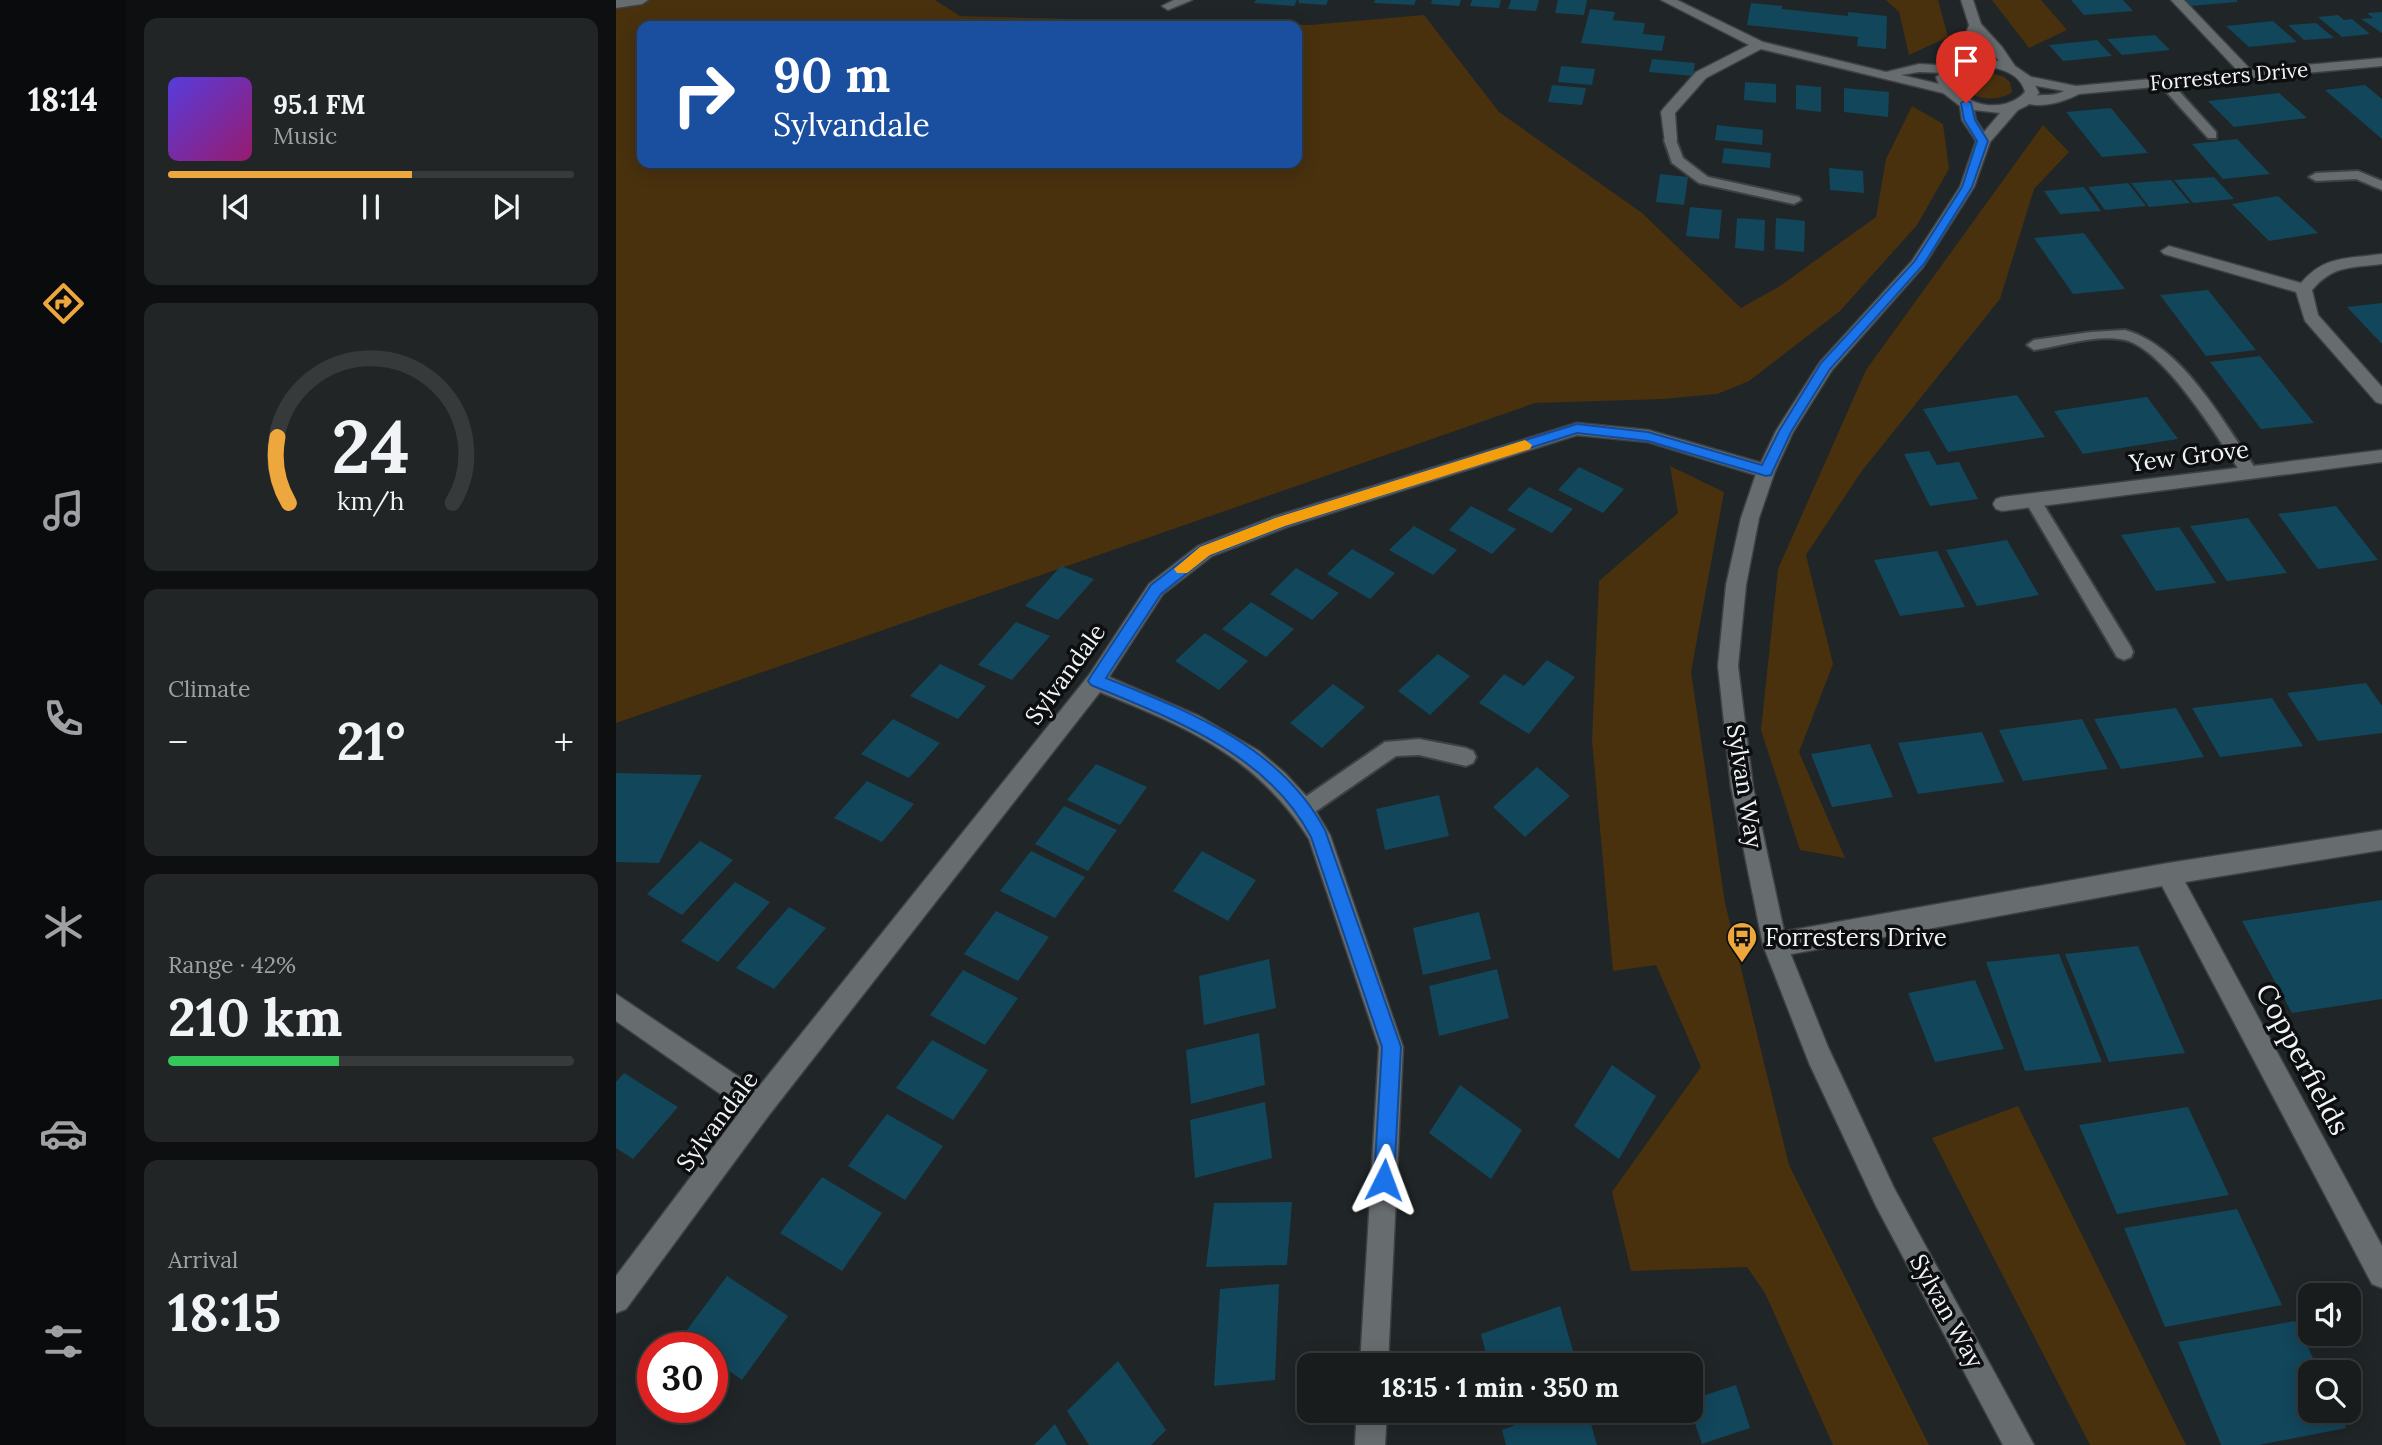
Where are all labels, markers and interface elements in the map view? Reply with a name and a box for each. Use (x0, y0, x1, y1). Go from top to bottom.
pin (1936, 31, 1996, 103)
icon: arrive (1947, 42, 1985, 80)
text: 90 m (773, 43, 890, 105)
icon: right (658, 49, 749, 140)
street label: Forresters Drive (2149, 56, 2309, 96)
text: 18:14 (28, 79, 98, 120)
text: 95.1 FM (273, 88, 366, 121)
text: Sylvandale (773, 104, 930, 145)
text: Music (273, 121, 337, 150)
icon: previous (217, 188, 255, 226)
icon: pause (352, 188, 390, 226)
icon: next (487, 188, 525, 226)
icon: directions (39, 279, 88, 328)
text: 24 (332, 401, 410, 494)
street label: Yew Grove (2127, 433, 2250, 479)
text: km/h (337, 485, 405, 517)
icon: music (39, 486, 88, 535)
street label: Sylvandale (1018, 617, 1112, 731)
text: Climate (168, 674, 250, 703)
icon: phone (39, 694, 88, 743)
text: 21° (337, 708, 405, 774)
text: − (168, 718, 188, 766)
text: + (554, 718, 574, 766)
street label: Sylvan Way (1720, 722, 1770, 851)
icon: climate (39, 902, 88, 951)
bus stop icon: Forresters Drive (1725, 920, 1759, 964)
place label: Forresters Drive (1765, 922, 1947, 953)
text: Range · 42% (168, 950, 296, 979)
street label: Copperfields (2248, 977, 2358, 1141)
text: 210 km (168, 984, 342, 1050)
street label: Sylvandale (669, 1065, 765, 1177)
icon: car (39, 1109, 88, 1158)
position arrow (1347, 1143, 1421, 1217)
text: Arrival (168, 1245, 238, 1274)
street label: Sylvan Way (1903, 1249, 1991, 1374)
text: 18:15 (168, 1279, 281, 1345)
map controls (2298, 1283, 2361, 1423)
button: sound (2298, 1283, 2361, 1346)
icon: filters (39, 1317, 88, 1366)
speed limit sign: 30 (637, 1332, 728, 1423)
button: search (2298, 1360, 2361, 1423)
text: 18:15 · 1 min · 350 m (1381, 1371, 1619, 1404)

